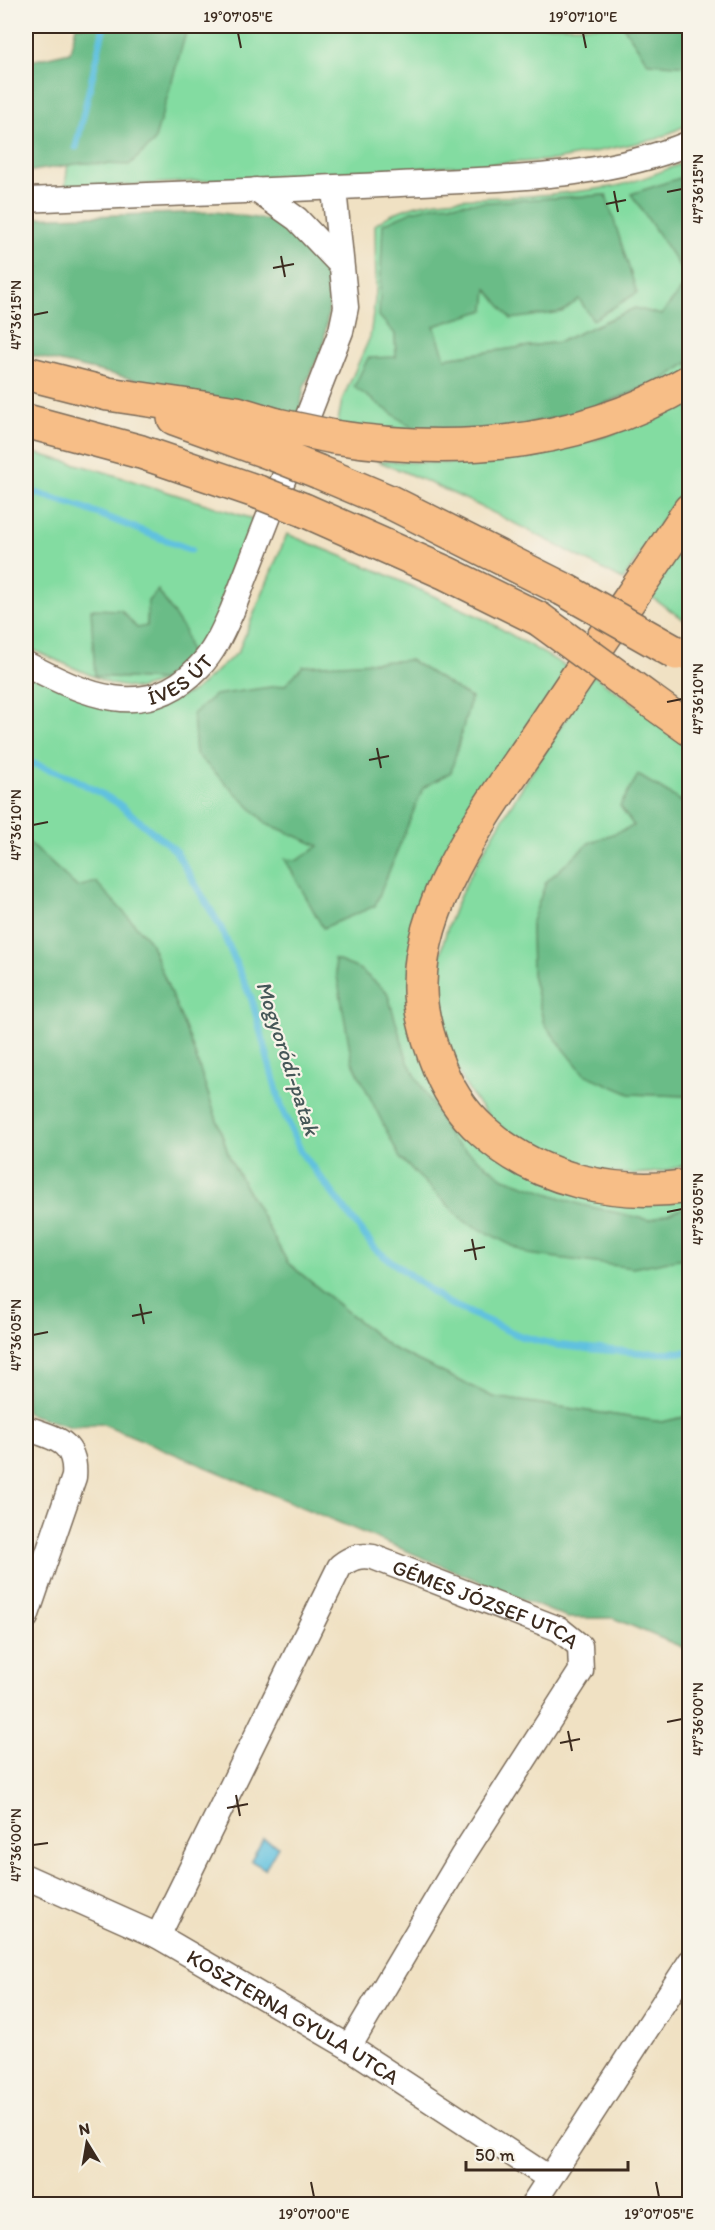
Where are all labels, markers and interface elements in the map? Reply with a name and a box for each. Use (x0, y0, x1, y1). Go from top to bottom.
text: 19°07'05"E (203, 8, 273, 26)
text: 19°07'10"E (549, 8, 617, 26)
text: 47°36'15"N (689, 154, 707, 224)
text: 47°36'15"N (7, 280, 25, 350)
street label: ÍVES ÚT (145, 648, 218, 710)
text: 47°36'10"N (689, 663, 707, 735)
text: 47°36'10"N (7, 789, 25, 861)
water label: Mogyoródi-patak (250, 977, 326, 1140)
text: 47°36'05"N (689, 1173, 707, 1245)
text: 47°36'05"N (7, 1299, 25, 1371)
street label: GÉMES JÓZSEF UTCA (389, 1553, 585, 1654)
text: 47°36'00"N (689, 1682, 707, 1756)
text: 47°36'00"N (7, 1808, 25, 1882)
street label: KOSZTERNA GYULA UTCA (183, 1943, 405, 2090)
north arrow (57, 2113, 117, 2173)
text: N (77, 2118, 91, 2139)
scale bar (466, 2134, 628, 2172)
text: 50 m (475, 2144, 515, 2166)
text: 19°07'00"E (279, 2205, 349, 2223)
text: 19°07'05"E (624, 2205, 694, 2223)

